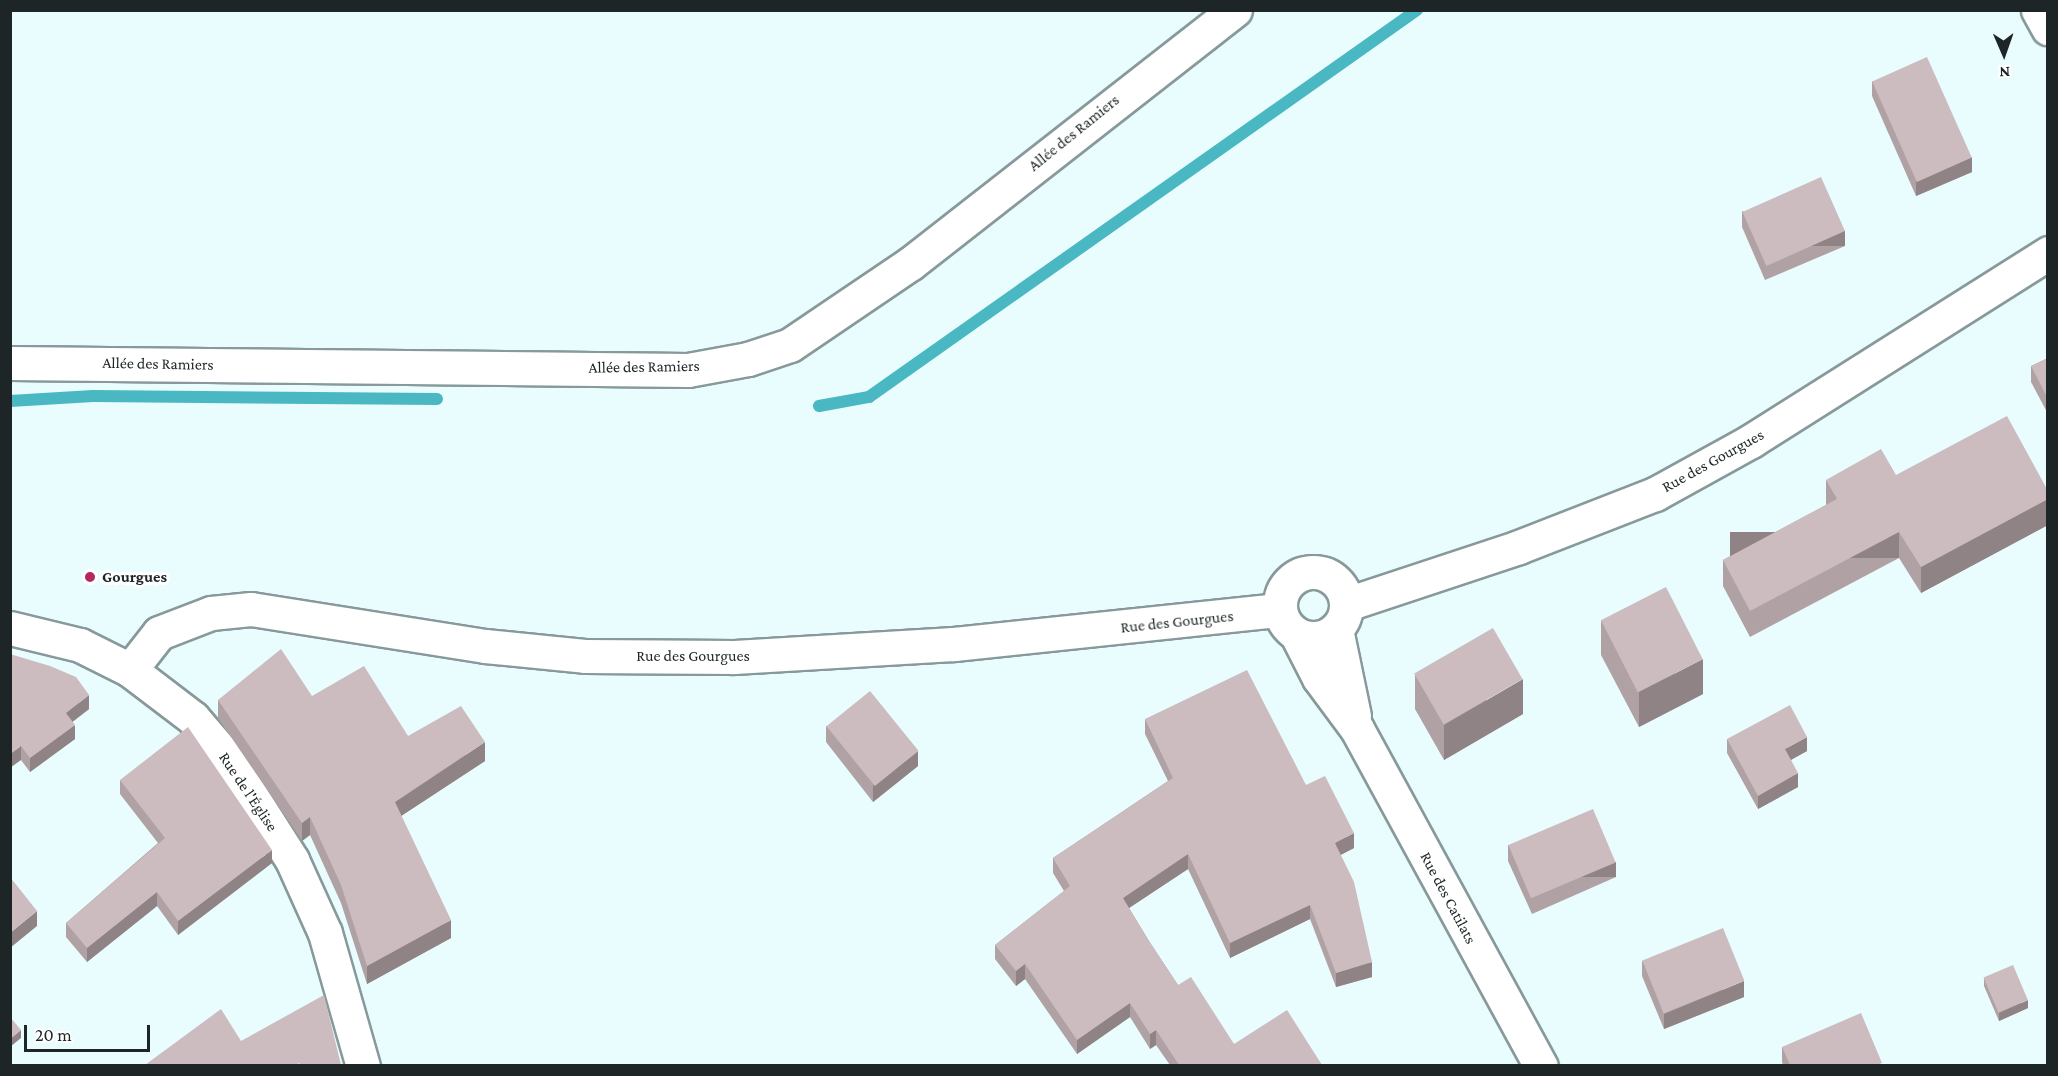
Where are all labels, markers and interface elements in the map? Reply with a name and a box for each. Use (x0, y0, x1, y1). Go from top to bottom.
north arrow (1974, 24, 2034, 84)
text: N (1999, 64, 2010, 81)
street label: Allée des Ramiers (1025, 90, 1123, 176)
street label: Allée des Ramiers (102, 353, 214, 375)
street label: Allée des Ramiers (588, 356, 700, 378)
street label: Rue des Gourgues (1659, 425, 1767, 497)
place label: Gourgues (102, 567, 167, 587)
marker: Gourgues (83, 570, 97, 584)
street label: Rue des Gourgues (1120, 607, 1234, 637)
street label: Rue des Gourgues (636, 646, 750, 666)
street label: Rue de l'Église (214, 749, 282, 835)
street label: Rue des Catilats (1416, 849, 1480, 947)
scale bar (27, 1013, 153, 1051)
text: 20 m (35, 1025, 72, 1045)

